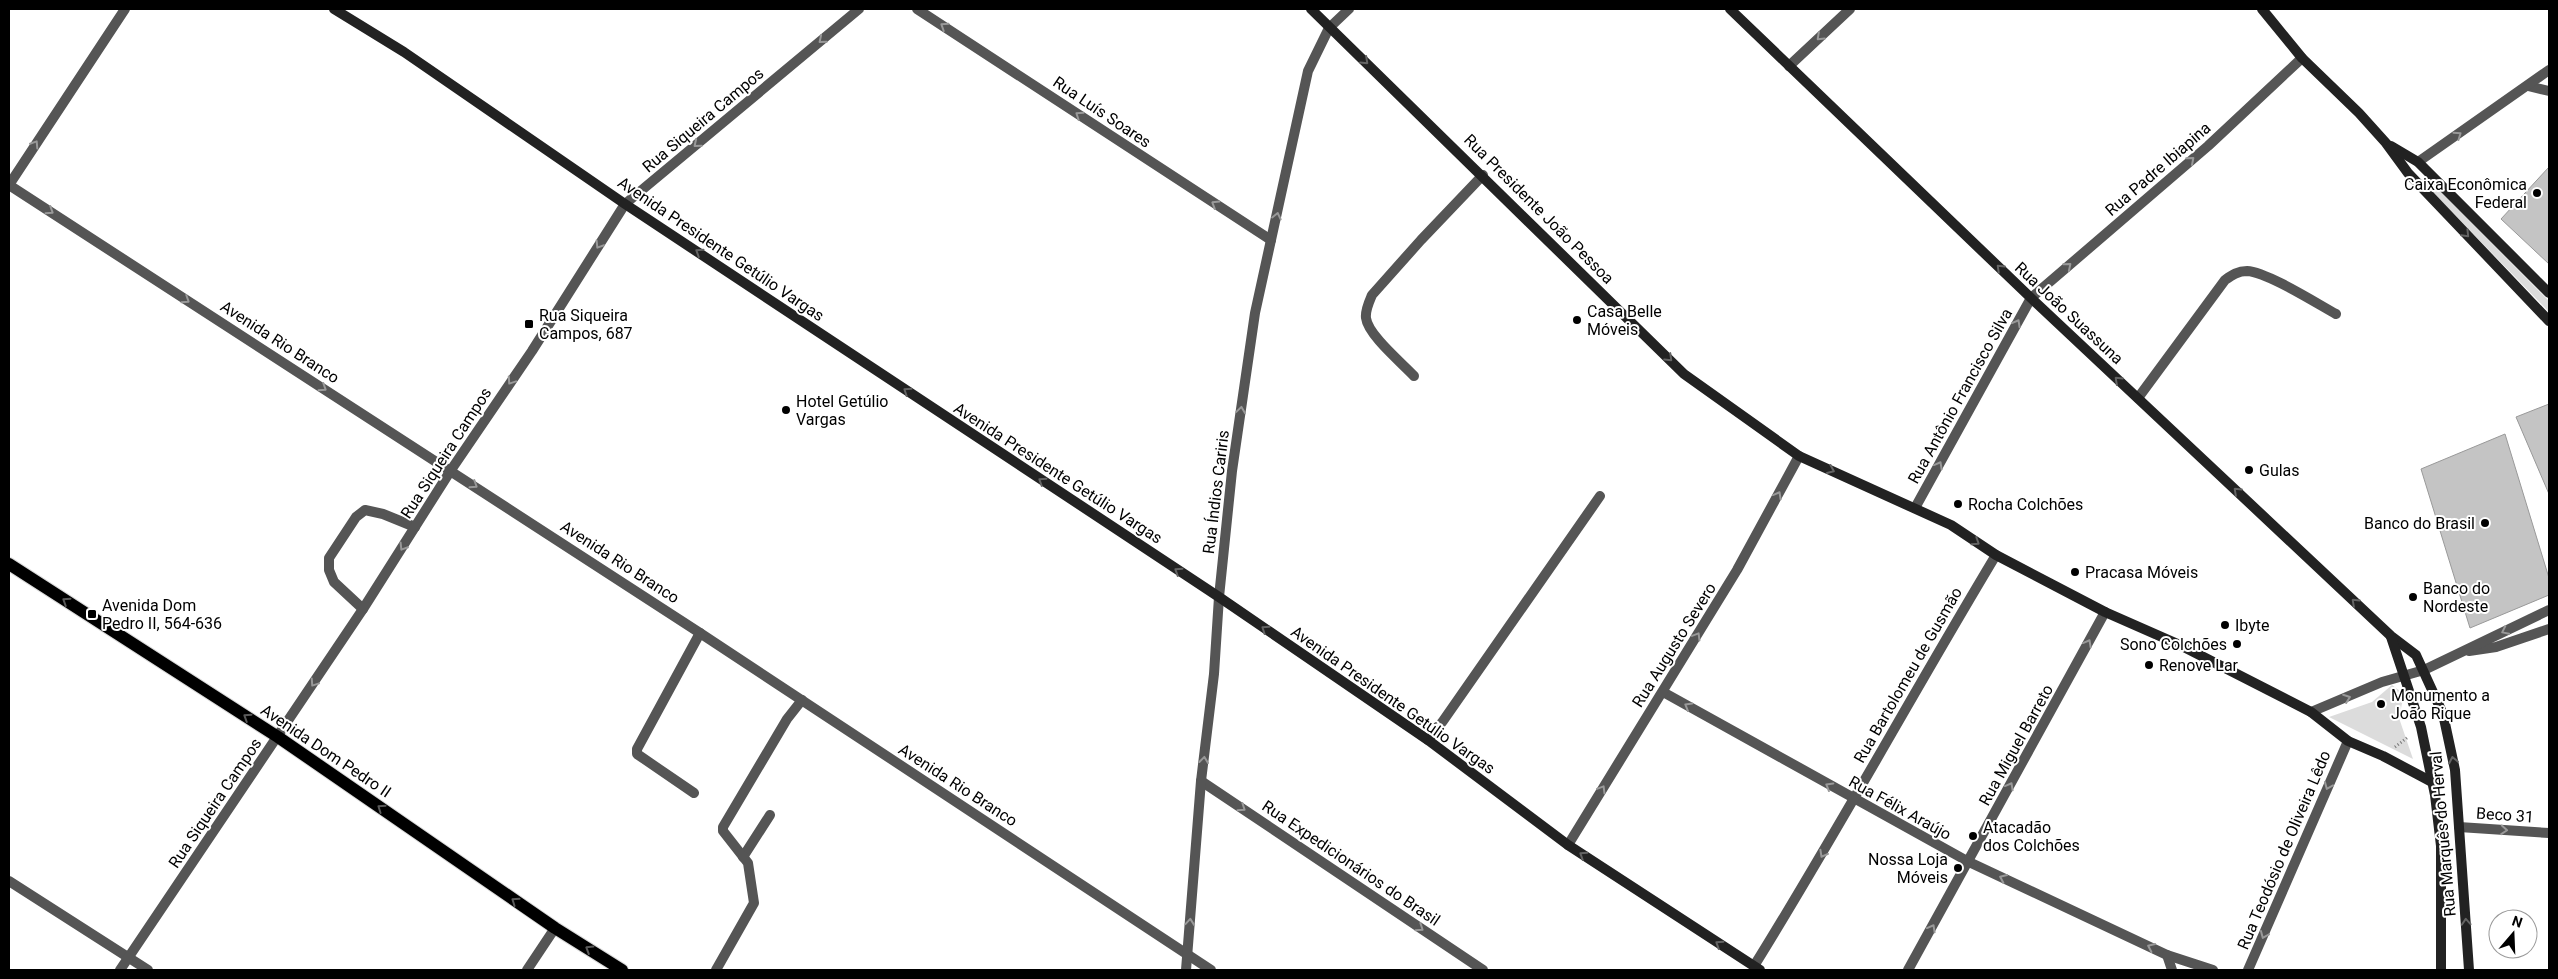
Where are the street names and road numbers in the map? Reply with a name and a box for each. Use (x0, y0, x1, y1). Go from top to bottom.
street label: Rua Siqueira Campos (639, 64, 767, 176)
street label: Rua Luís Soares (1049, 72, 1155, 152)
street label: Rua Padre Ibiapina (2102, 118, 2214, 220)
street label: Rua Presidente João Pessoa (1460, 130, 1618, 288)
street label: Avenida Presidente Getúlio Vargas (614, 173, 828, 325)
street label: Rua João Suassuna (2011, 258, 2127, 368)
street label: Avenida Rio Branco (217, 297, 343, 387)
street label: Rua Antônio Francisco Silva (1904, 305, 2016, 487)
street label: Rua Siqueira Campos (397, 384, 495, 522)
street label: Avenida Presidente Getúlio Vargas (950, 398, 1166, 548)
street label: Rua Índios Cariris (1199, 429, 1233, 555)
street label: Avenida Rio Branco (557, 517, 683, 607)
street label: Rua Augusto Severo (1628, 579, 1720, 711)
street label: Rua Bartolomeu de Gusmão (1850, 584, 1966, 766)
street label: Avenida Presidente Getúlio Vargas (1287, 622, 1499, 778)
street label: Rua Miguel Barreto (1975, 681, 2057, 809)
street label: Avenida Dom Pedro II (257, 700, 395, 802)
street label: Rua Siqueira Campos (165, 735, 265, 871)
street label: Avenida Rio Branco (895, 740, 1021, 830)
street label: Rua Teodósio de Oliveira Lêdo (2233, 748, 2335, 952)
street label: Rua Marquês do Herval (2426, 751, 2460, 917)
street label: Rua Félix Araújo (1845, 772, 1955, 844)
street label: Rua Expedicionários do Brasil (1259, 796, 1443, 930)
street label: Beco 31 (2475, 804, 2535, 826)

